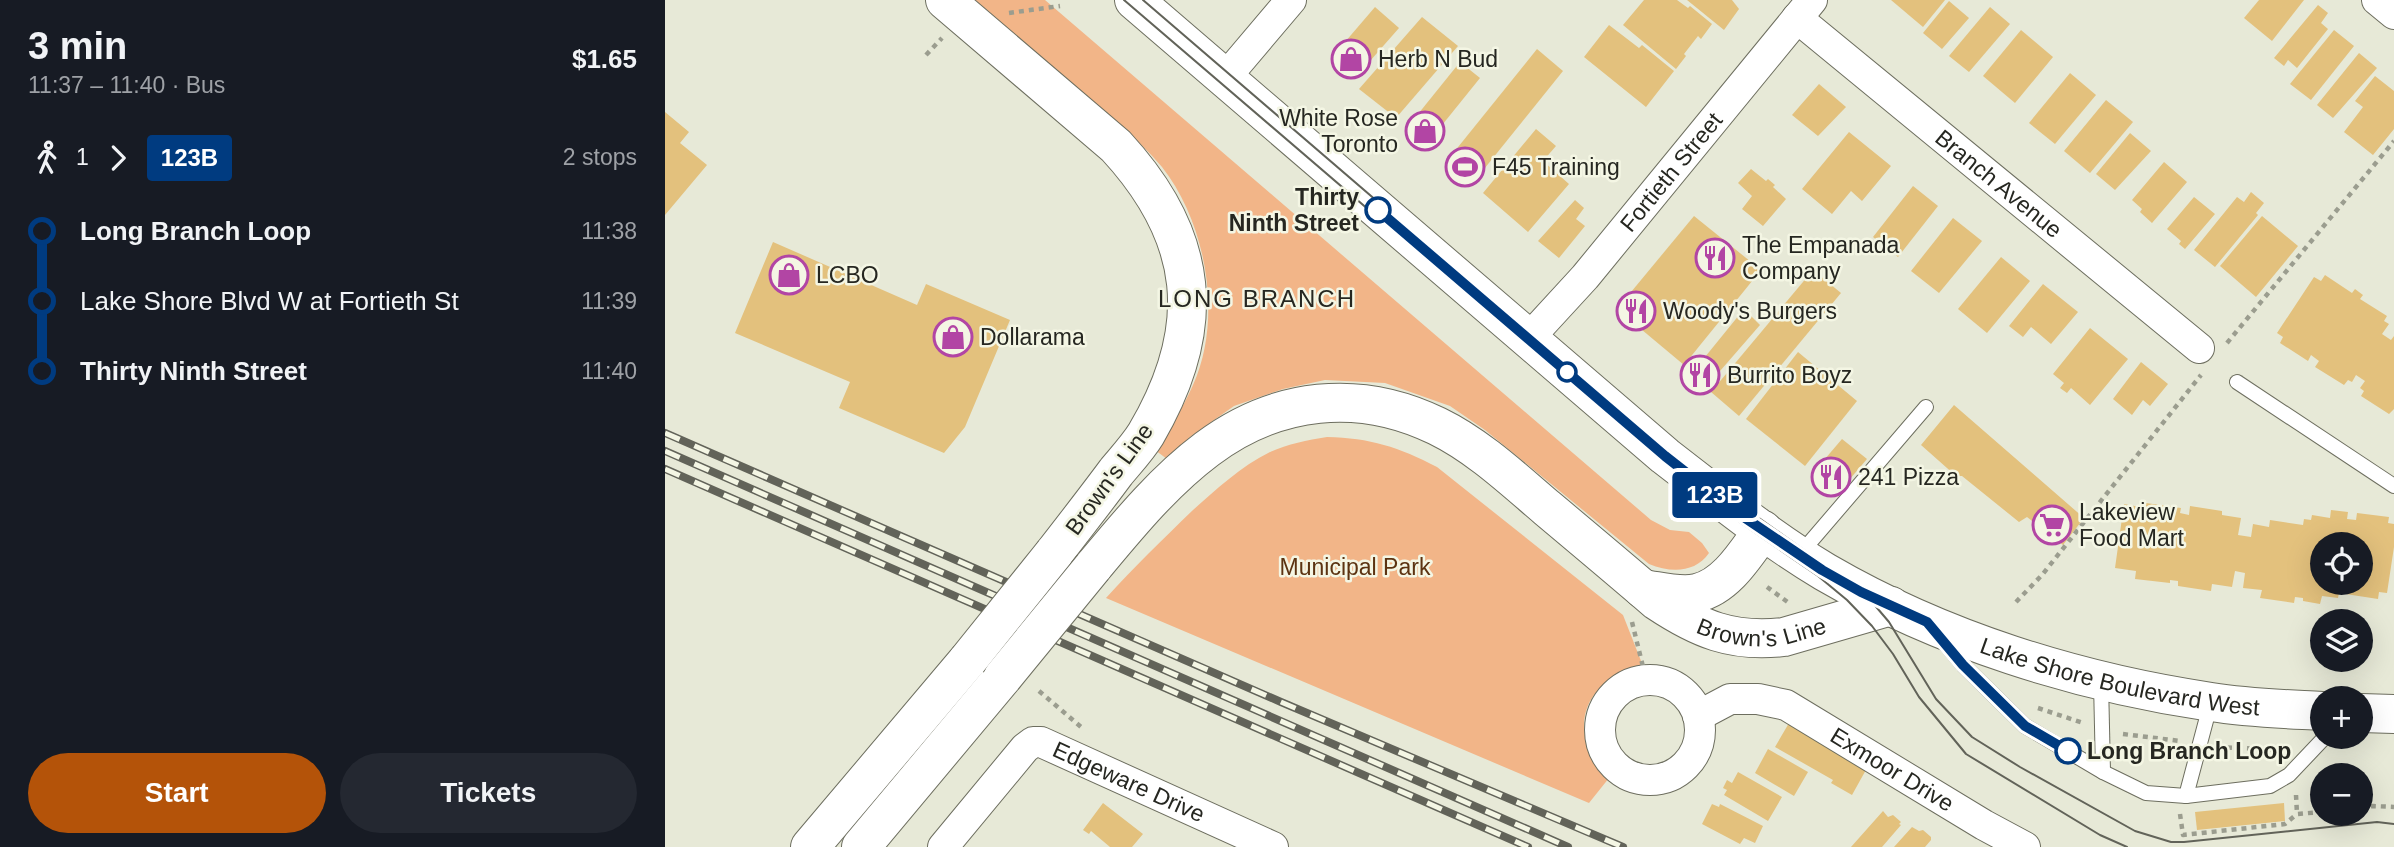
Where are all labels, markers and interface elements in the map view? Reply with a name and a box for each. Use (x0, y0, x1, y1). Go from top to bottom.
text: 3 min (28, 25, 127, 67)
shop icon: Herb N Bud (1330, 38, 1372, 80)
text: $1.65 (572, 44, 637, 74)
place label: Herb N Bud (1378, 46, 1498, 72)
text: 11:37 – 11:40 · Bus (28, 72, 225, 98)
place label: White Rose Toronto (1279, 105, 1398, 157)
street label: Fortieth Street (1615, 107, 1728, 237)
shop icon: White Rose Toronto (1404, 110, 1446, 152)
street label: Branch Avenue (1930, 124, 2067, 243)
icon: walk (28, 139, 66, 177)
icon: forward (99, 139, 137, 177)
text: 1 (76, 144, 89, 170)
text: 123B (161, 144, 218, 171)
text: 2 stops (563, 144, 637, 170)
sports icon: F45 Training (1444, 146, 1486, 188)
place label: F45 Training (1492, 154, 1620, 180)
place label: Thirty Ninth Street (1229, 184, 1359, 236)
marker: Thirty Ninth Street (1365, 197, 1391, 223)
text: Long Branch Loop (80, 216, 311, 246)
text: 11:38 (581, 218, 637, 244)
place label: The Empanada Company (1742, 232, 1899, 284)
restaurant icon: The Empanada Company (1694, 237, 1736, 279)
shop icon: LCBO (768, 254, 810, 296)
place label: LCBO (816, 262, 879, 288)
district label: LONG BRANCH (1158, 285, 1356, 312)
text: Lake Shore Blvd W at Fortieth St (80, 286, 459, 316)
text: 11:39 (581, 288, 637, 314)
restaurant icon: Woody's Burgers (1615, 290, 1657, 332)
place label: Woody's Burgers (1663, 298, 1837, 324)
shop icon: Dollarama (932, 316, 974, 358)
place label: Dollarama (980, 324, 1085, 350)
restaurant icon: Burrito Boyz (1679, 354, 1721, 396)
text: Thirty Ninth Street (80, 356, 307, 386)
text: 11:40 (581, 358, 637, 384)
unlabelled marker (1557, 362, 1577, 382)
place label: Burrito Boyz (1727, 362, 1852, 388)
street label: Brown's Line (1060, 418, 1158, 540)
restaurant icon: 241 Pizza (1810, 456, 1852, 498)
place label: 241 Pizza (1858, 464, 1959, 490)
line badge: 123B (1666, 472, 1764, 518)
text: 123B (1686, 481, 1744, 508)
place label: Lakeview Food Mart (2079, 499, 2184, 551)
supermarket icon: Lakeview Food Mart (2031, 504, 2073, 546)
map controls (2310, 532, 2373, 826)
button: locate (2310, 532, 2373, 595)
park label: Municipal Park (1280, 554, 1431, 580)
button: layers (2310, 609, 2373, 672)
street label: Brown's Line (1693, 613, 1829, 651)
street label: Lake Shore Boulevard West (1977, 632, 2261, 721)
button: + (2310, 686, 2373, 749)
street label: Exmoor Drive (1826, 722, 1958, 817)
street label: Edgeware Drive (1049, 736, 1209, 827)
marker: Long Branch Loop (2055, 738, 2081, 764)
place label: Long Branch Loop (2087, 738, 2291, 764)
button: Start (28, 753, 326, 833)
button: Tickets (340, 753, 637, 833)
button: − (2310, 763, 2373, 826)

